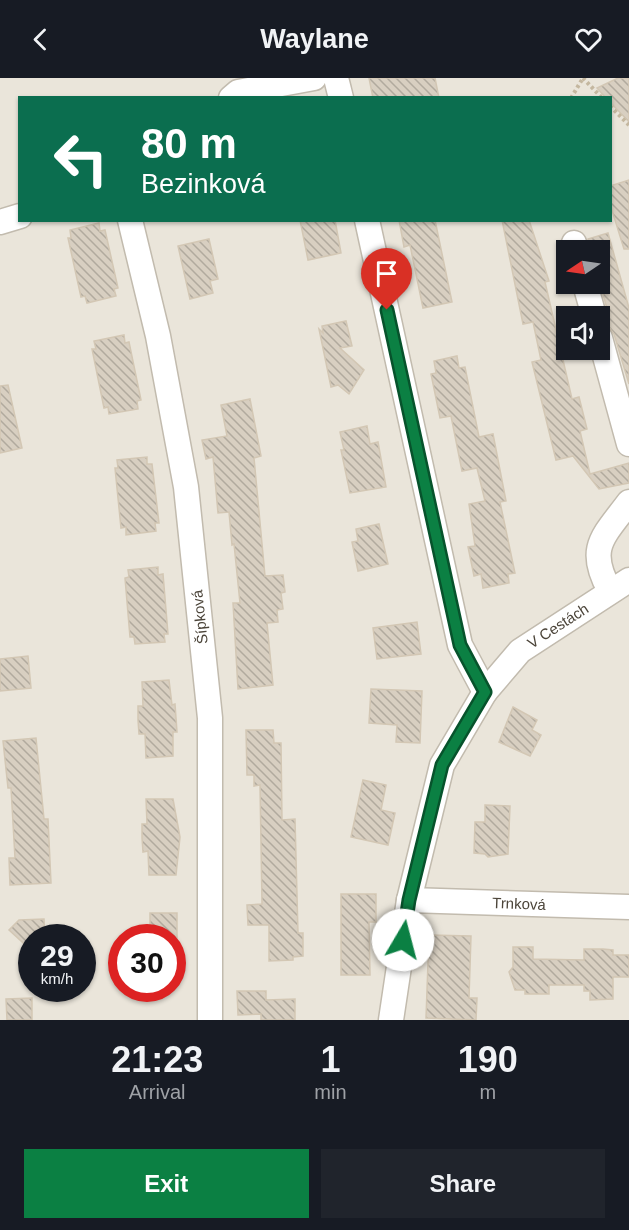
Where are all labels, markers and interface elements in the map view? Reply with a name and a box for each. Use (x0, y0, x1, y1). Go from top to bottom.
icon: back (24, 23, 57, 56)
icon: heart (572, 23, 605, 56)
text: Waylane (260, 24, 369, 54)
icon: left (42, 120, 120, 198)
text: 80 m (141, 120, 237, 167)
text: Bezinková (141, 169, 266, 199)
north arrow (556, 240, 610, 294)
map controls (556, 240, 610, 360)
pin (361, 248, 412, 310)
icon: arrive (370, 257, 403, 290)
button: sound (556, 306, 610, 360)
street label: Šípková (188, 589, 211, 645)
street label: V Cestách (524, 600, 591, 652)
street label: Trnková (492, 894, 547, 913)
position arrow (371, 908, 435, 972)
speed limit sign: 30 (108, 924, 186, 1002)
text: 29 (40, 939, 74, 972)
text: km/h (41, 970, 73, 987)
text: 21:23 (111, 1039, 203, 1080)
text: 1 (320, 1039, 340, 1080)
text: 190 (458, 1039, 518, 1080)
text: Arrival (129, 1081, 186, 1103)
text: min (314, 1081, 347, 1103)
text: m (479, 1081, 496, 1103)
button: Exit (24, 1149, 309, 1218)
button: Share (321, 1149, 605, 1218)

